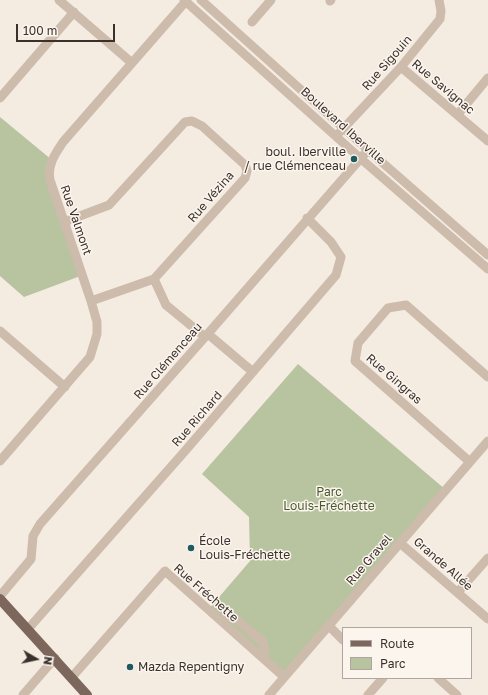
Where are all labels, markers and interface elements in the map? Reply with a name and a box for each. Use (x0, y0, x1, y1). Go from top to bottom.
scale bar (18, 16, 117, 42)
text: 100 m (23, 23, 57, 38)
street label: Rue Sigouin (359, 32, 415, 94)
street label: Rue Savignac (409, 57, 477, 117)
street label: Boulevard Iberville (298, 84, 388, 168)
place label: boul. Iberville / rue Clémenceau (244, 145, 346, 173)
marker: boul. Iberville / rue Clémenceau (349, 154, 359, 164)
street label: Rue Vézina (185, 169, 237, 225)
street label: Rue Valmont (57, 183, 95, 257)
street label: Rue Clémenceau (131, 320, 205, 402)
street label: Rue Gingras (363, 351, 425, 407)
street label: Rue Richard (169, 388, 225, 450)
park label: Parc Louis-Fréchette (283, 485, 375, 513)
street label: Rue Gravel (343, 532, 395, 588)
place label: École Louis-Fréchette (199, 534, 290, 562)
street label: Grande Allée (410, 534, 476, 594)
marker: École Louis-Fréchette (186, 543, 196, 553)
street label: Rue Fréchette (171, 561, 241, 625)
legend (342, 627, 472, 679)
text: Route (380, 636, 414, 651)
north arrow (16, 639, 56, 679)
text: N (41, 656, 55, 666)
text: Parc (380, 656, 406, 671)
place label: Mazda Repentigny (138, 660, 244, 674)
marker: Mazda Repentigny (125, 662, 135, 672)

